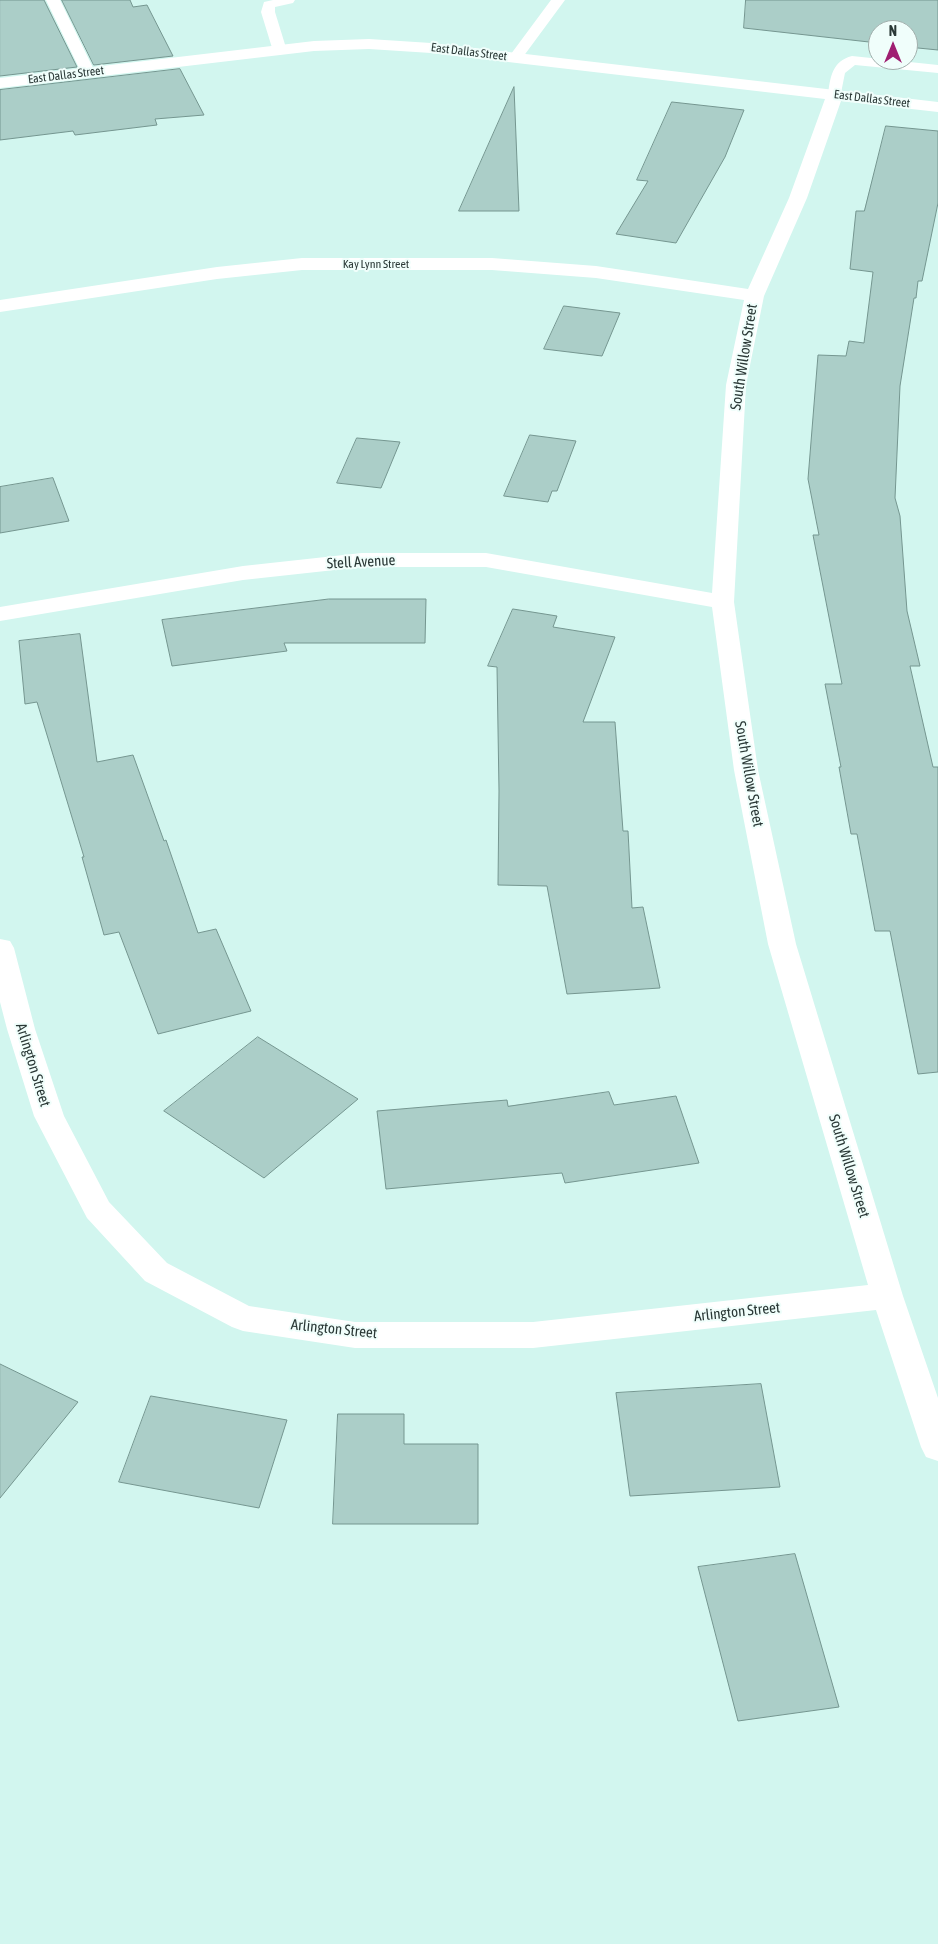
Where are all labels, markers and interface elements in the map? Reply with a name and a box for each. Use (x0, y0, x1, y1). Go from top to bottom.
north arrow (868, 20, 918, 70)
text: N (889, 23, 897, 39)
street label: East Dallas Street (430, 40, 508, 64)
street label: East Dallas Street (27, 63, 105, 87)
street label: East Dallas Street (833, 87, 911, 111)
street label: Kay Lynn Street (343, 257, 409, 271)
street label: South Willow Street (727, 303, 761, 411)
street label: Stell Avenue (326, 551, 396, 573)
street label: South Willow Street (731, 720, 767, 828)
street label: Arlington Street (12, 1021, 54, 1109)
street label: South Willow Street (825, 1112, 873, 1220)
street label: Arlington Street (693, 1299, 781, 1325)
street label: Arlington Street (290, 1316, 378, 1342)

